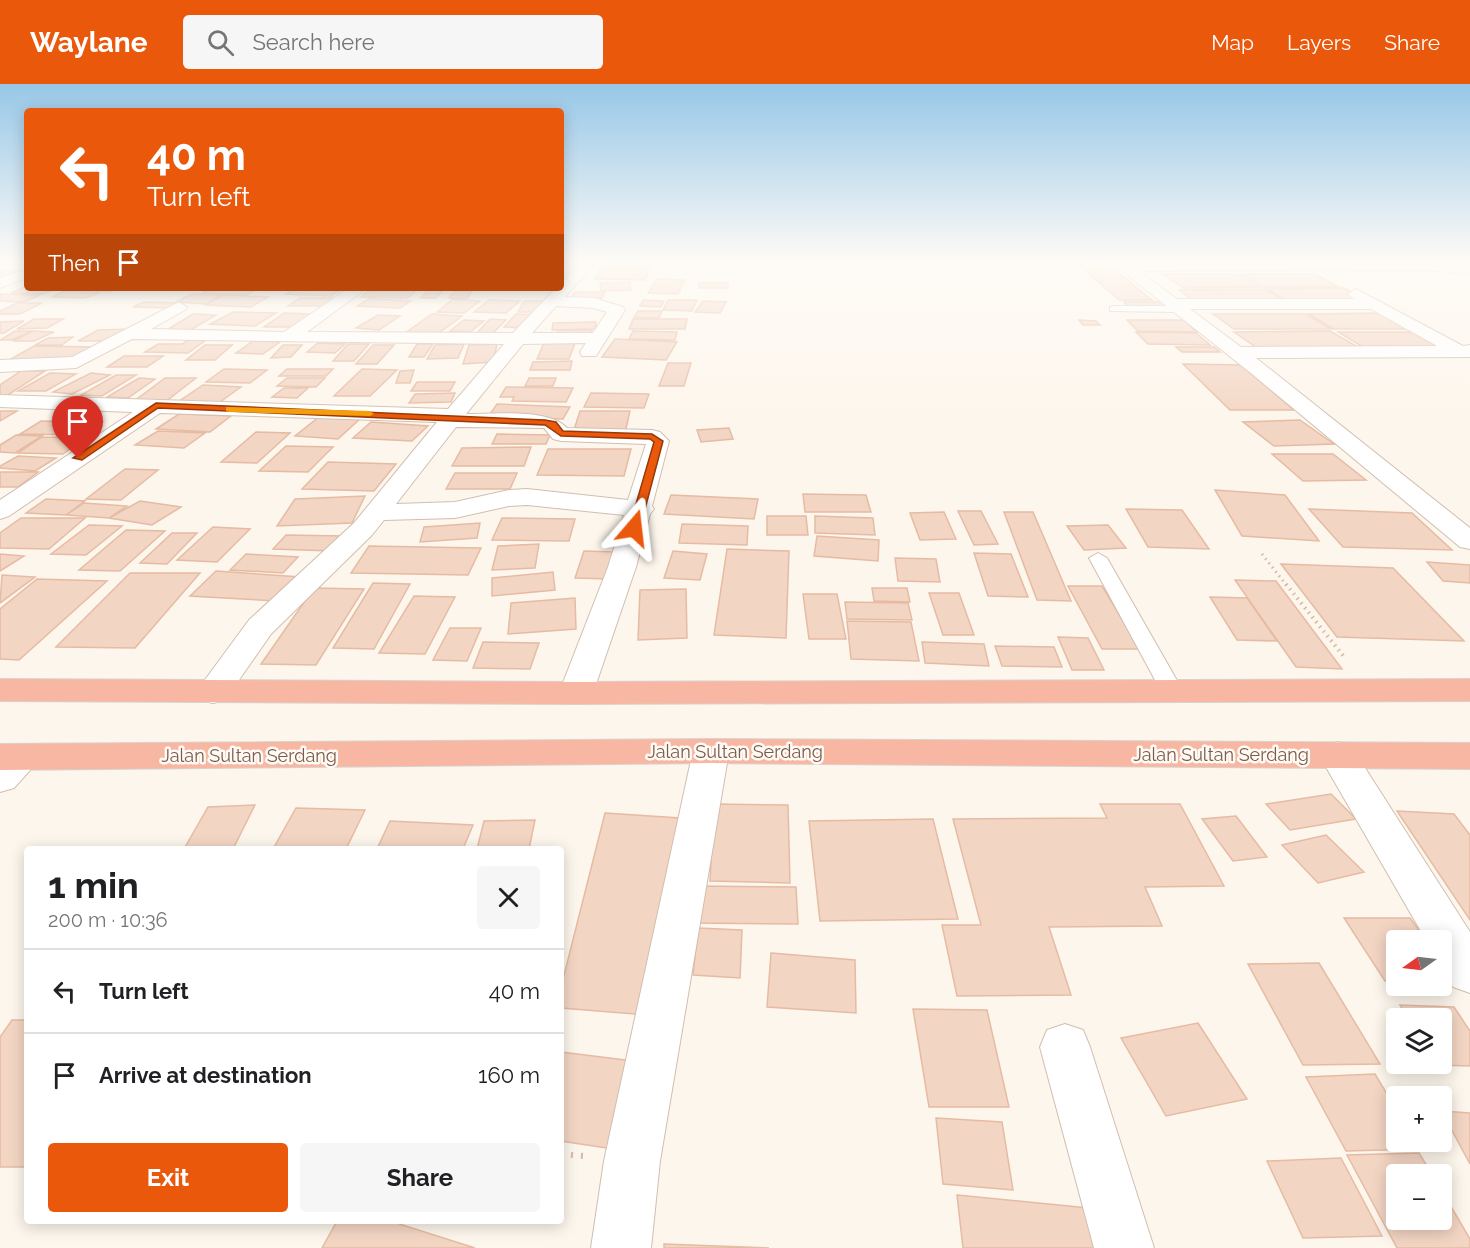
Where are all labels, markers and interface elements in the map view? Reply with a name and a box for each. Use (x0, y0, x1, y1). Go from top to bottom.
search box (183, 15, 603, 69)
text: Waylane (30, 26, 147, 59)
icon: search (204, 26, 237, 59)
text: Search here (252, 29, 375, 55)
text: Map (1211, 30, 1254, 55)
text: Layers (1287, 30, 1351, 55)
text: Share (1384, 30, 1440, 55)
text: 40 m (147, 131, 246, 180)
icon: left (48, 132, 126, 210)
text: Turn left (147, 181, 250, 212)
icon: arrive (112, 246, 145, 279)
text: Then (48, 250, 100, 276)
pin (52, 396, 103, 458)
icon: arrive (61, 405, 94, 438)
position arrow (602, 496, 666, 560)
street label: Jalan Sultan Serdang (647, 741, 823, 762)
street label: Jalan Sultan Serdang (1133, 744, 1309, 765)
street label: Jalan Sultan Serdang (161, 745, 337, 766)
text: 1 min (48, 864, 139, 906)
button: close (477, 866, 540, 929)
text: 200 m · 10:36 (48, 908, 168, 932)
north arrow (1386, 930, 1452, 996)
map controls (1386, 930, 1452, 1230)
icon: left (48, 975, 81, 1008)
text: Turn left (99, 978, 189, 1004)
text: 40 m (489, 978, 540, 1004)
button: layers (1386, 1008, 1452, 1074)
icon: arrive (48, 1059, 81, 1092)
text: Arrive at destination (99, 1062, 312, 1088)
text: 160 m (478, 1062, 540, 1088)
button: + (1386, 1086, 1452, 1152)
button: Exit (48, 1143, 288, 1212)
button: Share (300, 1143, 540, 1212)
button: − (1386, 1164, 1452, 1230)

